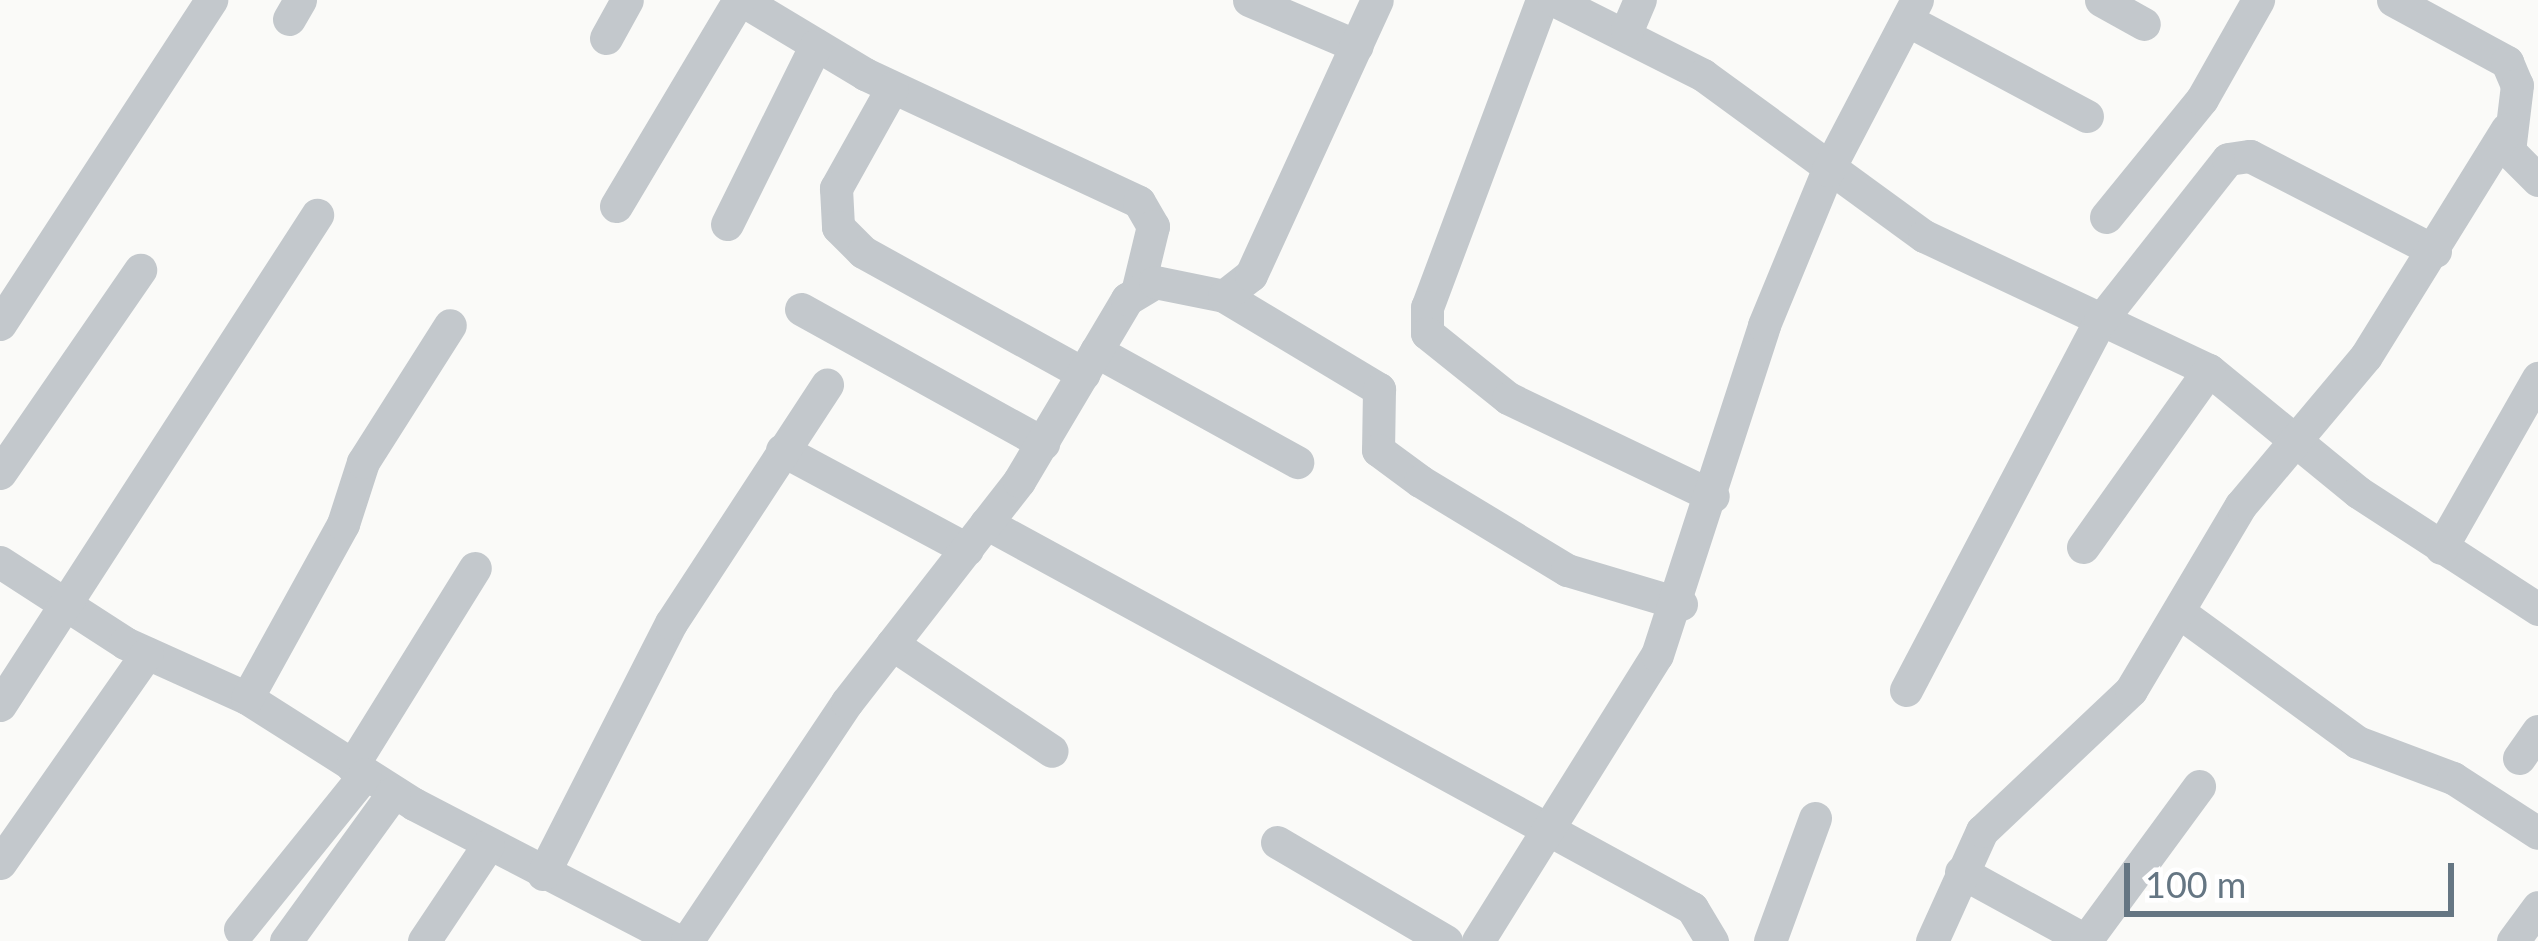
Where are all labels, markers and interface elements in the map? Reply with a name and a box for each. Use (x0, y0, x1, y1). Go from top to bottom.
scale bar (2130, 839, 2460, 913)
text: 100 m (2145, 862, 2246, 906)

